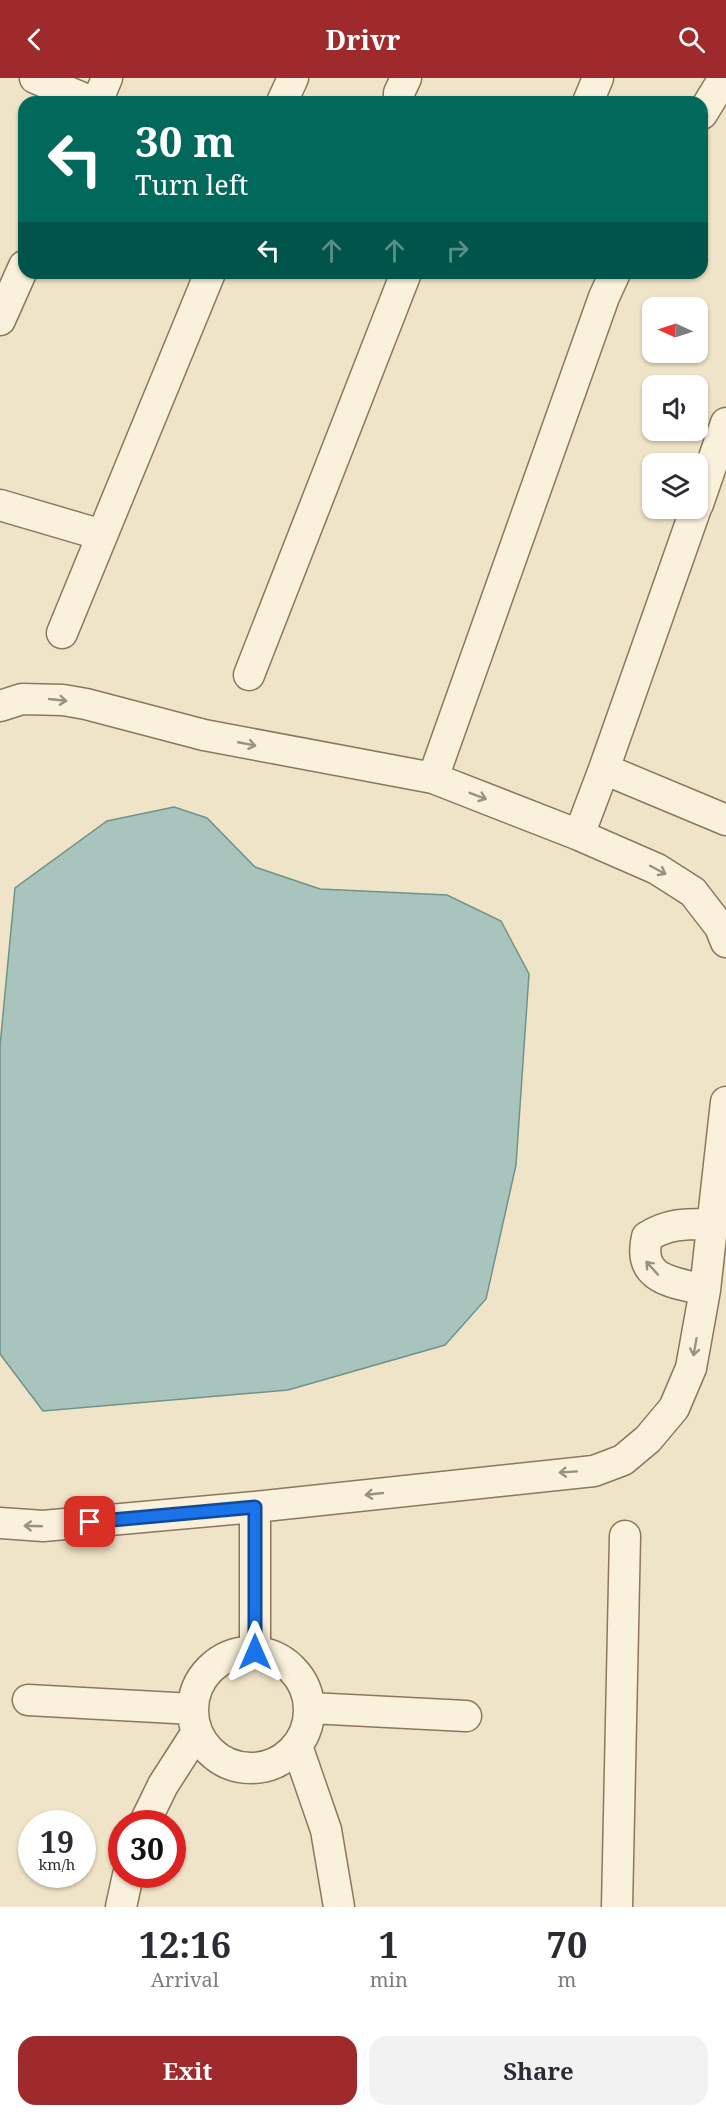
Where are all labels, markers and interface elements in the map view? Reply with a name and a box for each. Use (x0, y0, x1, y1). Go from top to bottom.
text: Drivr (326, 21, 400, 58)
icon: back (18, 23, 51, 56)
icon: search (675, 23, 708, 56)
text: 30 m (135, 112, 235, 169)
icon: left (36, 120, 114, 198)
text: Turn left (135, 166, 248, 203)
icon: left (252, 234, 285, 267)
icon: ahead (315, 234, 348, 267)
icon: ahead (378, 234, 411, 267)
icon: right (441, 234, 474, 267)
north arrow (642, 297, 708, 363)
map controls (642, 297, 708, 519)
button: sound (642, 375, 708, 441)
button: layers (642, 453, 708, 519)
one-way arrow (47, 695, 67, 706)
one-way arrow (237, 739, 257, 750)
one-way arrow (468, 791, 487, 802)
one-way arrow (649, 864, 666, 876)
one-way arrow (645, 1261, 659, 1276)
one-way arrow (689, 1337, 700, 1357)
one-way arrow (558, 1467, 578, 1478)
one-way arrow (364, 1489, 384, 1500)
pin (64, 1496, 115, 1547)
icon: arrive (73, 1505, 106, 1538)
one-way arrow (24, 1520, 44, 1531)
position arrow (223, 1620, 287, 1684)
speed limit sign: 30 (108, 1810, 186, 1888)
text: 19 (40, 1821, 74, 1862)
text: km/h (39, 1854, 75, 1874)
text: 12:16 (139, 1920, 231, 1969)
text: 1 (379, 1920, 399, 1969)
text: 70 (547, 1920, 587, 1969)
text: Arrival (151, 1966, 219, 1993)
text: min (370, 1966, 408, 1993)
text: m (557, 1966, 576, 1993)
button: Exit (18, 2036, 357, 2105)
button: Share (369, 2036, 708, 2105)

